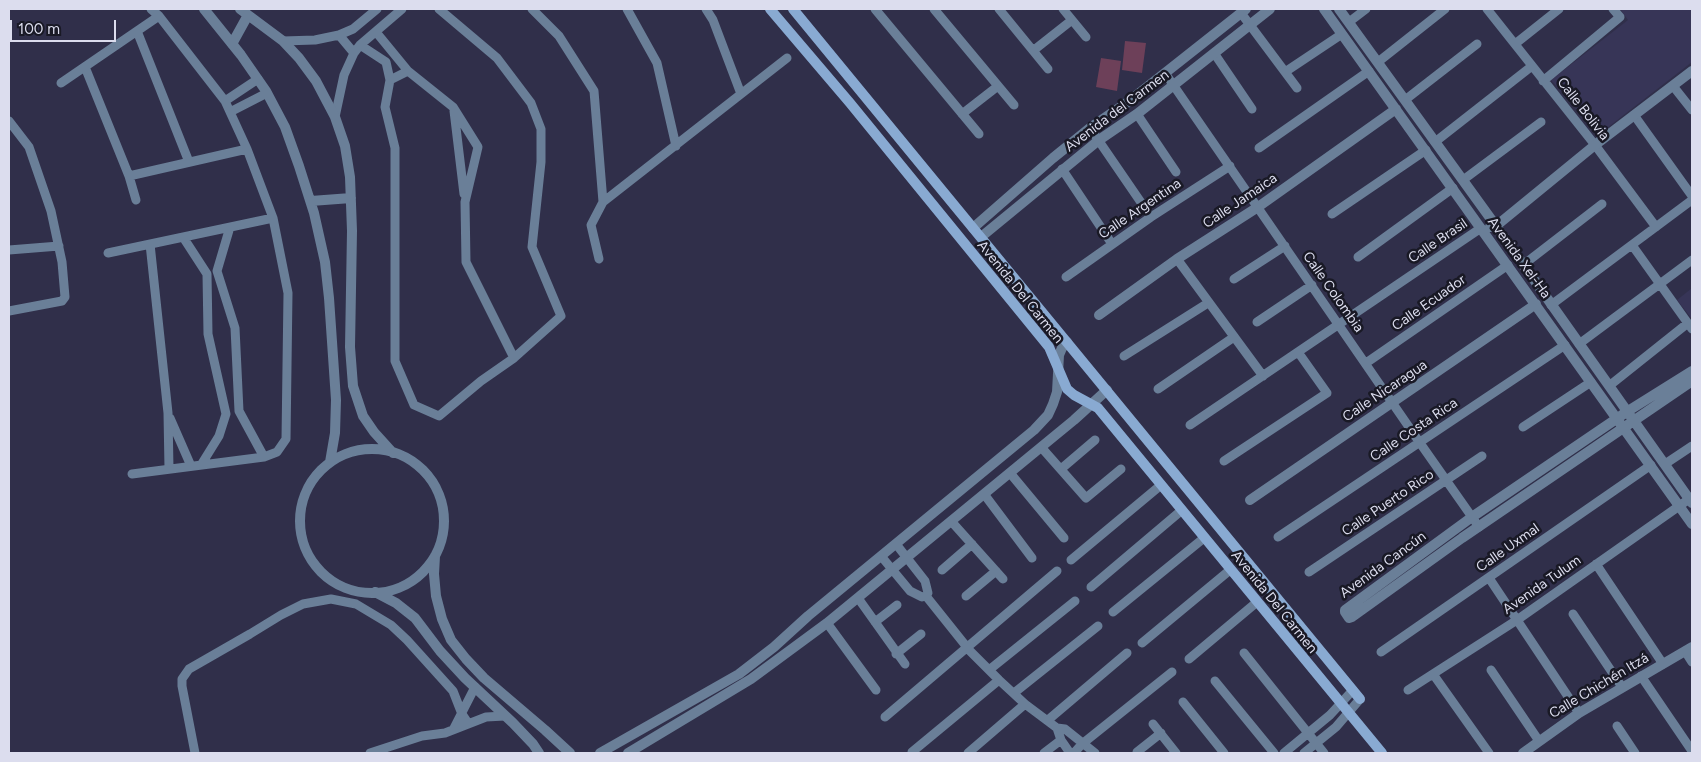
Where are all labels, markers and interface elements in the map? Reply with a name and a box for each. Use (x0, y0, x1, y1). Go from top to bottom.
scale bar (12, 10, 119, 42)
text: 100 m (18, 20, 60, 38)
street label: Avenida del Carmen (1062, 66, 1172, 156)
street label: Calle Bolivia (1553, 74, 1613, 144)
street label: Calle Jamaica (1200, 170, 1280, 232)
street label: Calle Argentina (1096, 175, 1184, 243)
street label: Avenida Xel-Ha (1484, 214, 1554, 302)
street label: Calle Brasil (1405, 215, 1471, 267)
street label: Avenida Del Carmen (973, 237, 1067, 347)
street label: Calle Colombia (1299, 249, 1367, 335)
street label: Calle Ecuador (1389, 271, 1469, 335)
street label: Calle Nicaragua (1340, 357, 1430, 425)
street label: Calle Costa Rica (1367, 395, 1461, 465)
street label: Calle Puerto Rico (1339, 466, 1437, 540)
street label: Calle Uxmal (1473, 520, 1543, 576)
street label: Avenida Cancún (1337, 528, 1429, 602)
street label: Avenida Del Carmen (1227, 547, 1321, 657)
street label: Avenida Tulum (1500, 552, 1584, 618)
street label: Calle Chichén Itzá (1546, 650, 1652, 722)

